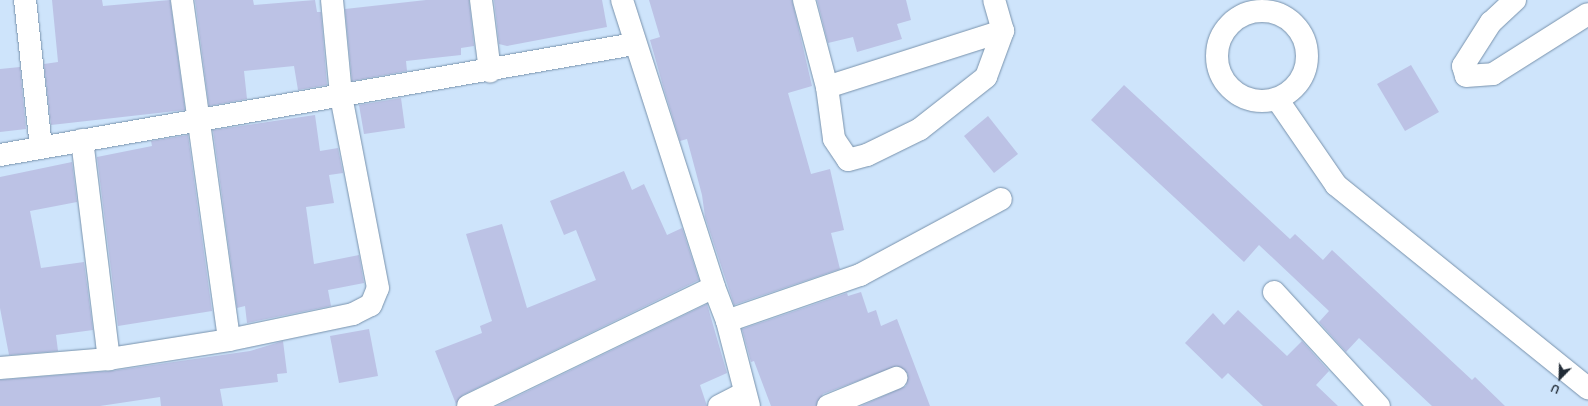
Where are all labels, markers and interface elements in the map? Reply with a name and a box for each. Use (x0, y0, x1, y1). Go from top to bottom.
north arrow (1540, 358, 1580, 398)
text: U (1549, 381, 1562, 397)

